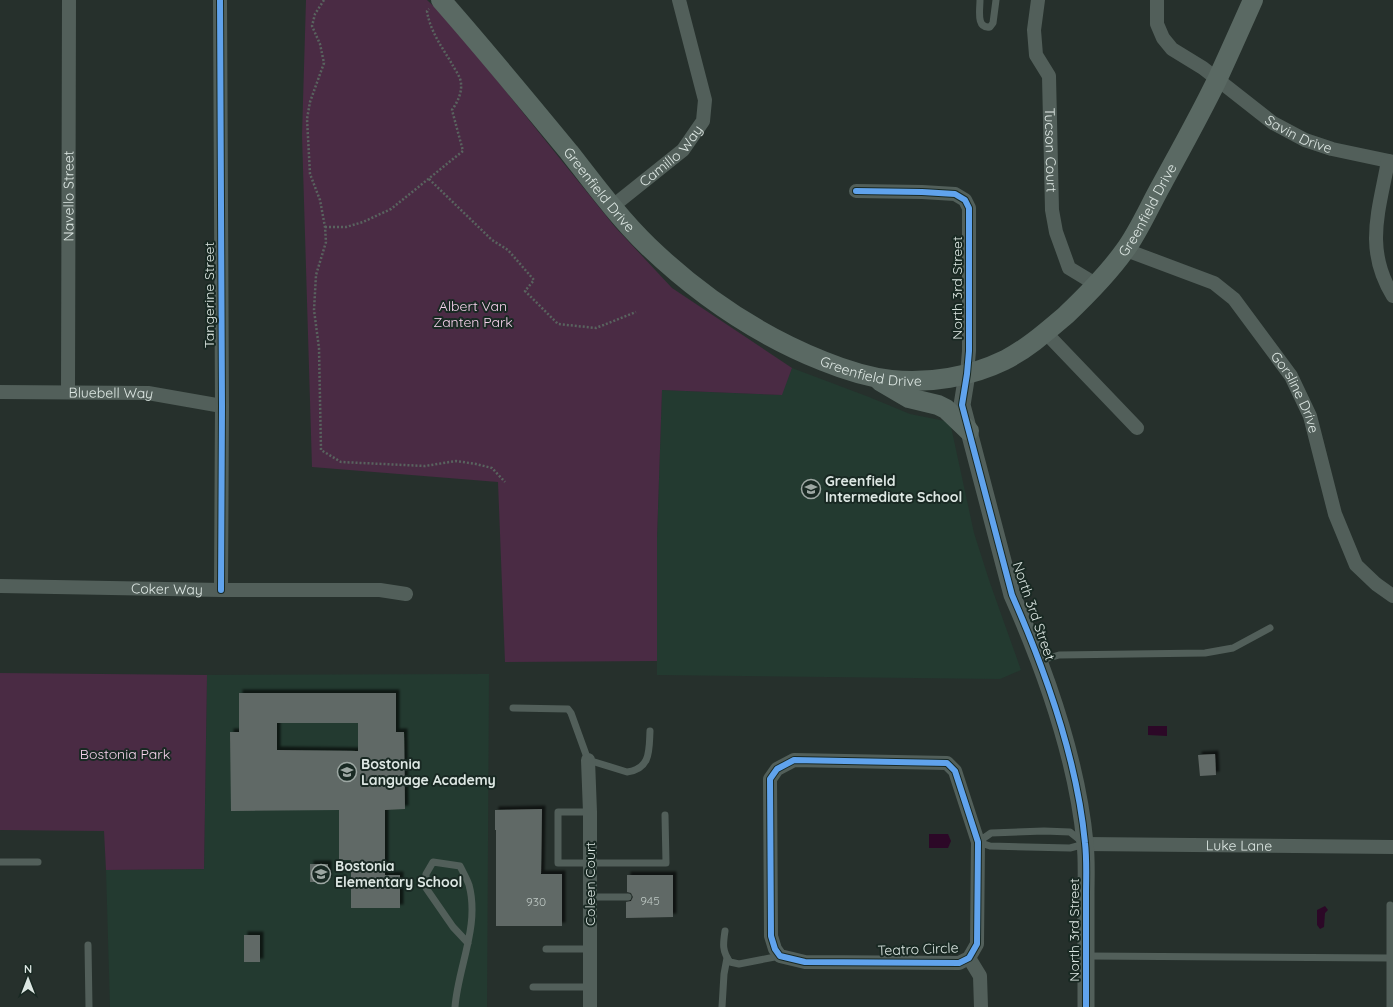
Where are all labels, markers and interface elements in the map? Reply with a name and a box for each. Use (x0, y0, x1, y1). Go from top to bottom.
street label: Tucson Court (1041, 107, 1061, 193)
street label: Savin Drive (1261, 111, 1335, 157)
street label: Camillo Way (636, 122, 706, 191)
street label: Greenfield Drive (560, 144, 639, 236)
street label: Navello Street (59, 150, 78, 241)
street label: Greenfield Drive (1114, 160, 1181, 260)
street label: North 3rd Street (948, 236, 966, 340)
street label: Tangerine Street (200, 242, 218, 348)
park label: Albert Van Zanten Park (433, 297, 513, 331)
street label: Gorsline Drive (1267, 348, 1323, 435)
street label: Greenfield Drive (818, 352, 922, 390)
street label: Bluebell Way (69, 383, 155, 403)
place label: Greenfield Intermediate School (825, 472, 962, 506)
school or university icon: Greenfield Intermediate School (800, 478, 822, 500)
street label: North 3rd Street (1009, 559, 1059, 663)
street label: Coker Way (131, 579, 203, 599)
park label: Bostonia Park (80, 745, 170, 763)
place label: Bostonia Language Academy (361, 755, 496, 789)
school or university icon: Bostonia Language Academy (336, 761, 358, 783)
street label: Luke Lane (1206, 836, 1272, 855)
street label: Coleen Court (581, 842, 599, 926)
place label: Bostonia Elementary School (335, 857, 462, 891)
school or university icon: Bostonia Elementary School (310, 863, 332, 885)
street label: North 3rd Street (1065, 878, 1083, 982)
house number: 945 (640, 893, 660, 908)
house number: 930 (526, 894, 546, 909)
street label: Teatro Circle (877, 939, 959, 959)
north arrow (8, 959, 48, 999)
text: N (24, 962, 32, 976)

